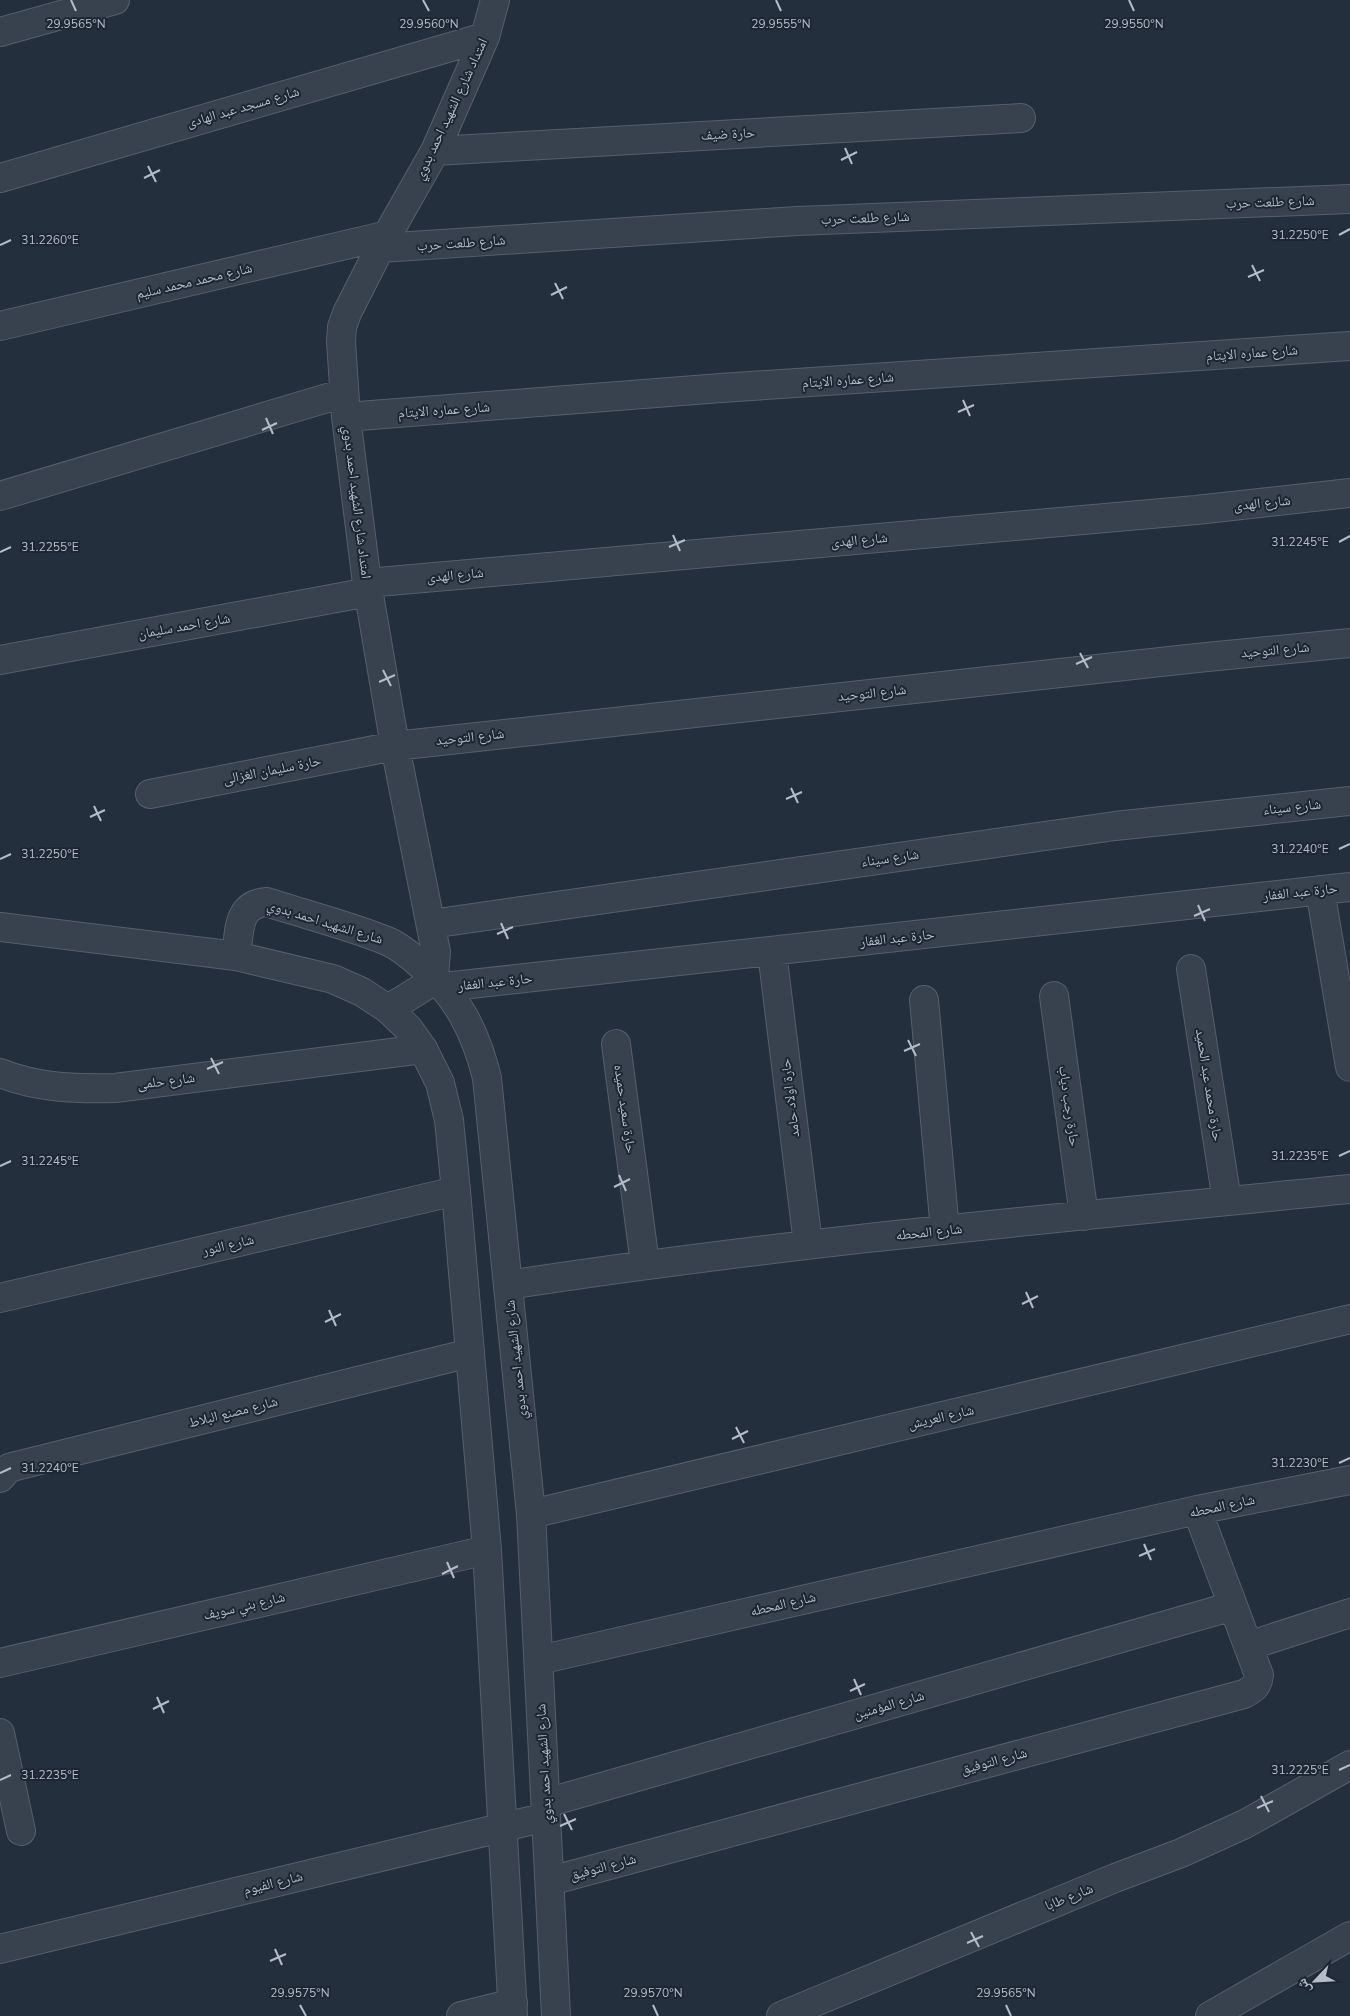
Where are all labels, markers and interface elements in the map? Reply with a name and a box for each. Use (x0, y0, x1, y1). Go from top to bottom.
text: 29.9565°N (46, 16, 106, 32)
text: 29.9560°N (399, 16, 459, 32)
text: 29.9555°N (751, 16, 811, 32)
text: 29.9550°N (1104, 16, 1164, 32)
street label: امتداد شارع الشهيد احمد بدوي (410, 35, 494, 184)
street label: شارع مسجد عبد الهادى (184, 82, 302, 132)
street label: حارة ضيف (700, 123, 756, 145)
street label: شارع طلعت حرب (1225, 191, 1315, 213)
street label: شارع طلعت حرب (820, 207, 910, 229)
text: 31.2250°E (1271, 227, 1329, 243)
street label: شارع طلعت حرب (416, 230, 506, 256)
text: 31.2260°E (21, 232, 79, 248)
street label: شارع محمد محمد سليم (134, 258, 254, 304)
street label: شارع عماره الايتام (1205, 340, 1299, 366)
street label: شارع عماره الايتام (801, 367, 895, 393)
street label: شارع عماره الايتام (397, 397, 491, 423)
street label: امتداد شارع الشهيد احمد بدوي (337, 424, 376, 580)
street label: شارع الهدى (1233, 491, 1291, 515)
street label: شارع الهدى (830, 528, 888, 552)
text: 31.2245°E (1271, 534, 1329, 550)
text: 31.2255°E (21, 539, 79, 555)
street label: شارع الهدى (426, 563, 484, 587)
street label: شارع احمد سليمان (136, 609, 232, 643)
street label: شارع التوحيد (1240, 638, 1310, 662)
street label: شارع التوحيد (837, 680, 907, 706)
street label: شارع التوحيد (435, 724, 505, 750)
street label: حارة سليمان الغزالى (221, 751, 323, 789)
street label: شارع سيناء (1262, 795, 1322, 819)
text: 31.2240°E (1271, 841, 1329, 857)
street label: شارع سيناء (860, 845, 920, 871)
text: 31.2250°E (21, 846, 79, 862)
street label: حارة عبد الغفار (1261, 879, 1338, 905)
street label: شارع الشهيد احمد بدوي (264, 895, 385, 950)
street label: حارة عبد الغفار (858, 925, 935, 951)
street label: حارة عبد الغفار (456, 969, 533, 995)
street label: حارة محمد عبد الحميد (1191, 1028, 1227, 1143)
street label: حارة اولاد حامد (776, 1057, 804, 1138)
street label: حارة سعيد حميده (609, 1063, 641, 1155)
street label: حارة رجب دياب (1054, 1064, 1084, 1148)
street label: شارع حلمى (136, 1068, 196, 1094)
text: 31.2235°E (1271, 1148, 1329, 1164)
text: 31.2245°E (21, 1153, 79, 1169)
street label: شارع المحطه (895, 1219, 963, 1245)
street label: شارع النور (199, 1230, 256, 1260)
street label: شارع الشهيد احمد بدوي (500, 1299, 533, 1421)
street label: شارع مصنع البلاط (186, 1392, 280, 1432)
street label: شارع العريش (906, 1400, 976, 1434)
text: 31.2230°E (1271, 1455, 1329, 1471)
text: 31.2240°E (21, 1460, 79, 1476)
street label: شارع المحطه (1187, 1490, 1257, 1522)
street label: شارع بني سويف (201, 1587, 287, 1626)
street label: شارع المحطه (748, 1587, 818, 1621)
street label: شارع المؤمنين (852, 1686, 926, 1724)
street label: شارع الشهيد احمد بدوي (531, 1703, 558, 1825)
street label: شارع التوفيق (959, 1743, 1029, 1779)
text: 31.2225°E (1271, 1762, 1329, 1778)
text: 31.2235°E (21, 1767, 79, 1783)
street label: شارع التوفيق (568, 1849, 638, 1885)
street label: شارع الفيوم (241, 1866, 305, 1900)
street label: شارع طابا (1042, 1879, 1096, 1915)
north arrow (1290, 1956, 1340, 2006)
text: ش (1292, 1975, 1315, 1997)
text: 29.9575°N (270, 1985, 330, 2001)
text: 29.9570°N (623, 1985, 683, 2001)
text: 29.9565°N (976, 1985, 1036, 2001)

